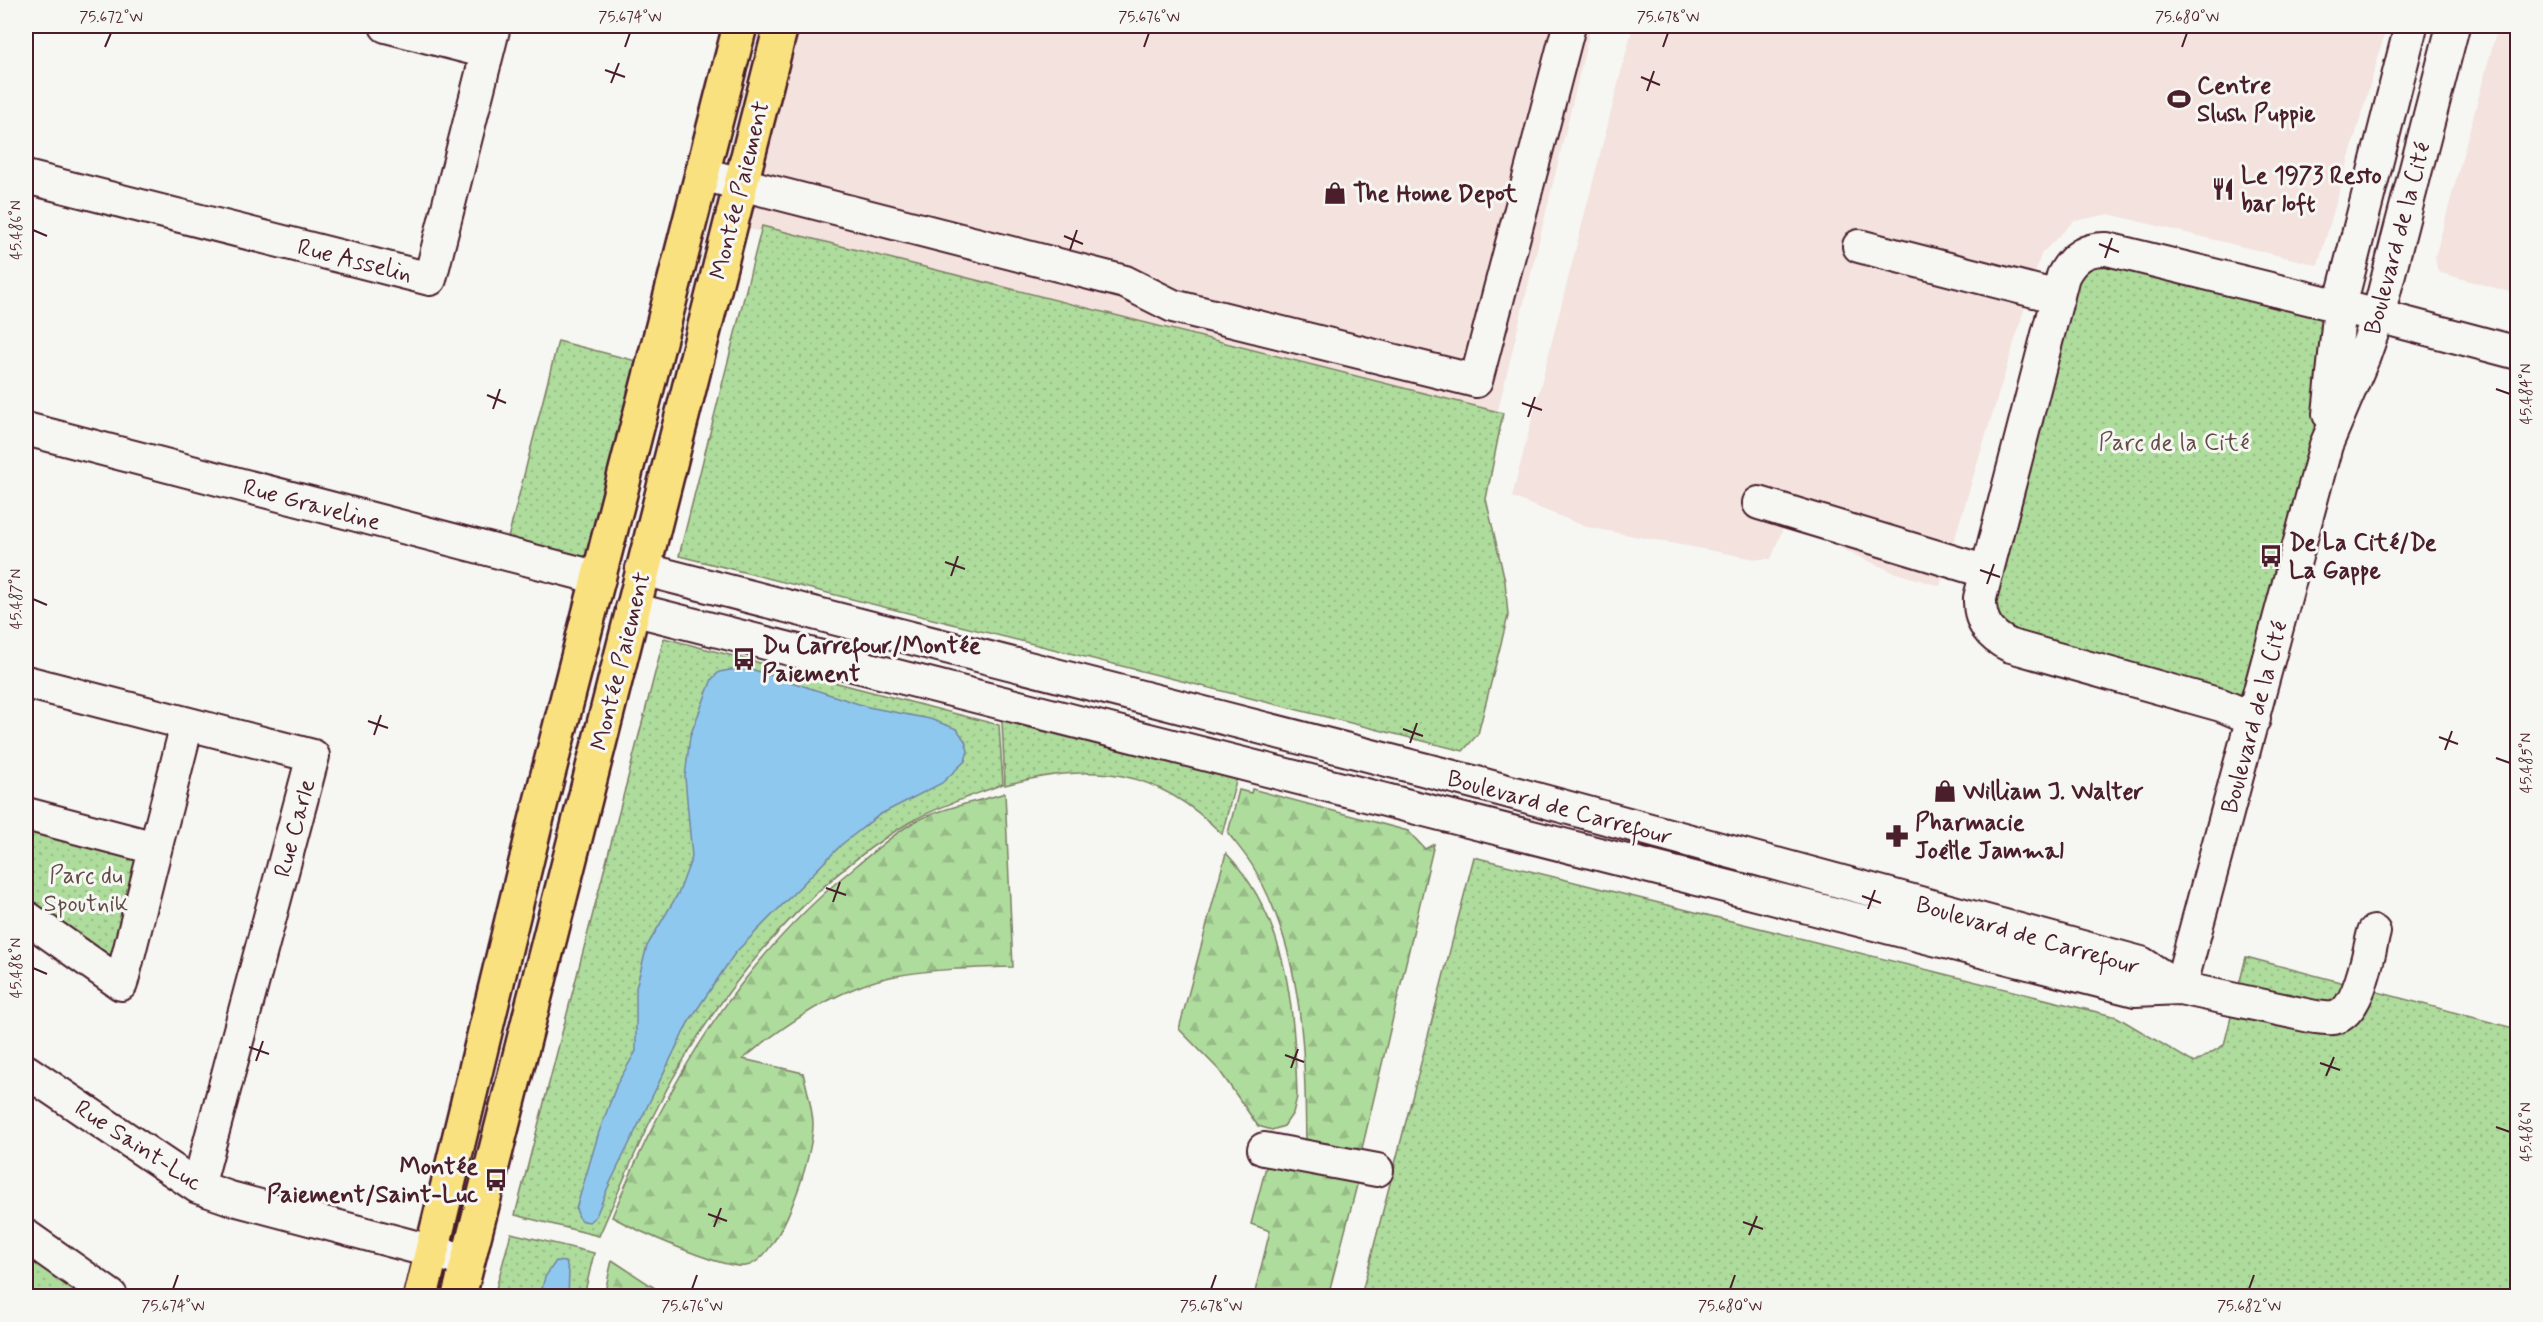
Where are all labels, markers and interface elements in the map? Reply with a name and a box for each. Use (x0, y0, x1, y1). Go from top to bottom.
text: 75.672°W (79, 8, 143, 28)
text: 75.674°W (598, 8, 662, 28)
text: 75.676°W (1118, 8, 1180, 28)
text: 75.678°W (1637, 8, 1699, 28)
text: 75.680°W (2155, 8, 2219, 28)
place label: Centre Slush Puppie (2197, 71, 2316, 130)
sports icon: Centre Slush Puppie (2166, 86, 2192, 112)
street label: Montée Paiement (703, 98, 778, 283)
street label: Boulevard de la Cité (2358, 138, 2439, 338)
place label: Le 1973 Resto bar loft (2241, 161, 2382, 220)
restaurant icon: Le 1973 Resto bar loft (2210, 176, 2236, 202)
place label: The Home Depot (1353, 179, 1518, 210)
shop icon: The Home Depot (1322, 180, 1348, 206)
text: 45.486°N (7, 200, 27, 260)
street label: Rue Asselin (294, 232, 415, 291)
text: 45.484°N (2517, 363, 2537, 425)
park label: Parc de la Cité (2099, 428, 2250, 459)
street label: Rue Graveline (239, 472, 384, 539)
place label: De La Cité/De La Gappe (2289, 528, 2437, 587)
bus stop icon: De La Cité/De La Gappe (2258, 543, 2284, 569)
text: 45.487°N (7, 569, 27, 629)
street label: Montée Paiement (584, 569, 659, 754)
street label: Boulevard de la Cité (2215, 617, 2296, 817)
place label: Du Carrefour/Montée Paiement (762, 631, 981, 690)
bus stop icon: Du Carrefour/Montée Paiement (731, 646, 757, 672)
text: 45.485°N (2517, 733, 2537, 793)
street label: Boulevard de Carrefour (1443, 764, 1675, 855)
street label: Rue Carle (268, 776, 323, 881)
place label: William J. Walter (1962, 777, 2144, 808)
shop icon: William J. Walter (1932, 778, 1958, 804)
place label: Pharmacie Joëlle Jammal (1915, 808, 2064, 867)
pharmacy icon: Pharmacie Joëlle Jammal (1884, 823, 1910, 849)
park label: Parc du Spoutnik (44, 861, 128, 920)
street label: Boulevard de Carrefour (1911, 890, 2143, 985)
text: 45.488°N (7, 938, 27, 998)
street label: Rue Saint-Luc (68, 1093, 208, 1199)
text: 45.486°N (2517, 1102, 2537, 1162)
place label: Montée Paiement/Saint-Luc (267, 1152, 478, 1211)
bus stop icon: Montée Paiement/Saint-Luc (483, 1167, 509, 1193)
text: 75.674°W (141, 1297, 205, 1317)
text: 75.676°W (661, 1297, 723, 1317)
text: 75.678°W (1180, 1297, 1242, 1317)
text: 75.680°W (1698, 1297, 1762, 1317)
text: 75.682°W (2217, 1297, 2281, 1317)

